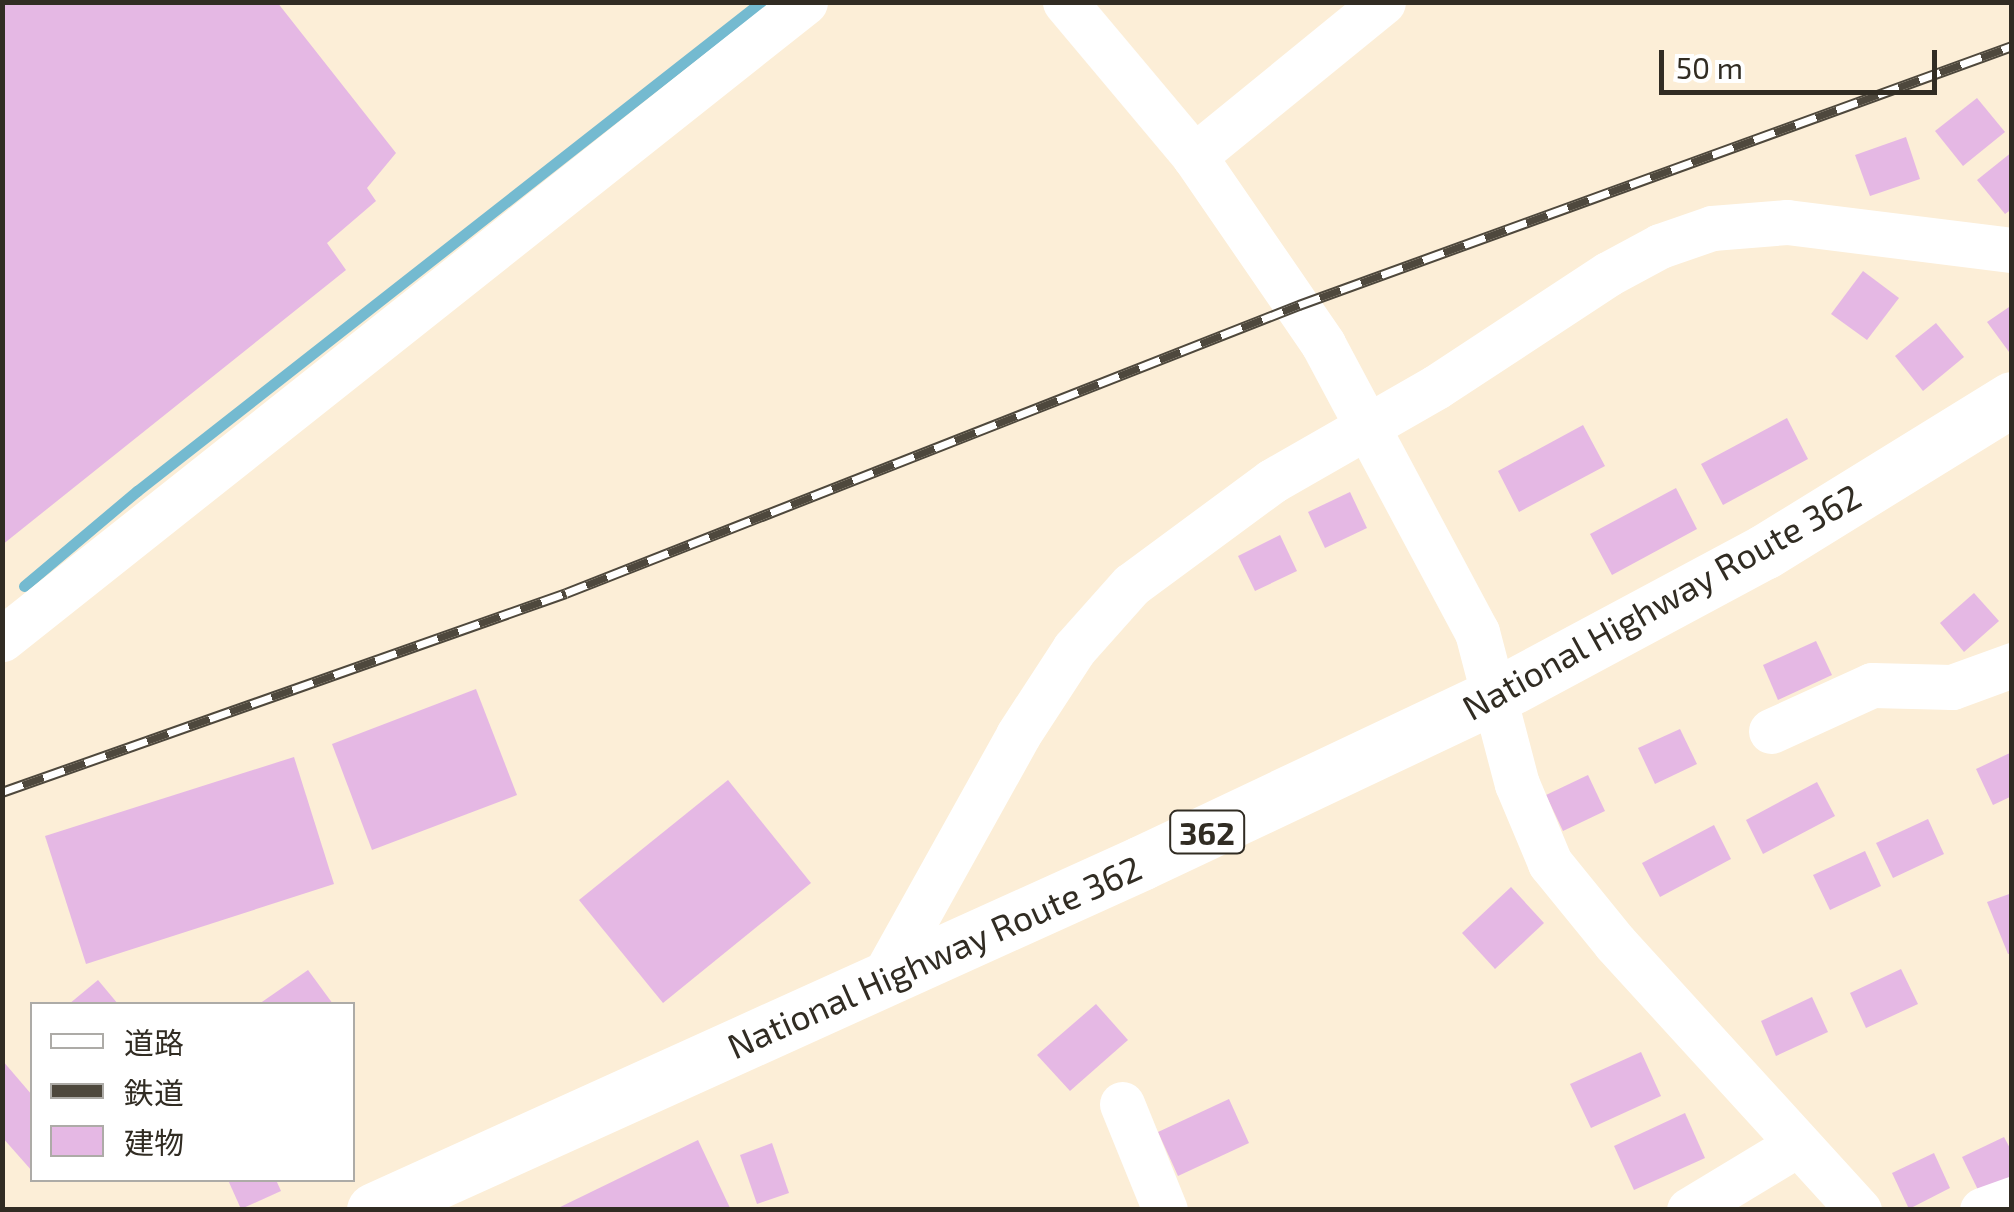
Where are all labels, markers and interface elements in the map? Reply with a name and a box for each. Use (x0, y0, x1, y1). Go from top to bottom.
scale bar (1664, 30, 1942, 92)
text: 50 m (1676, 49, 1743, 85)
street label: National Highway Route 362 (1454, 474, 1868, 728)
road number: 362 (1167, 805, 1247, 859)
street label: National Highway Route 362 (720, 845, 1148, 1067)
legend (30, 1002, 355, 1182)
text: 道路 (124, 1024, 184, 1060)
text: 鉄道 (124, 1074, 184, 1110)
text: 建物 (124, 1124, 184, 1160)

